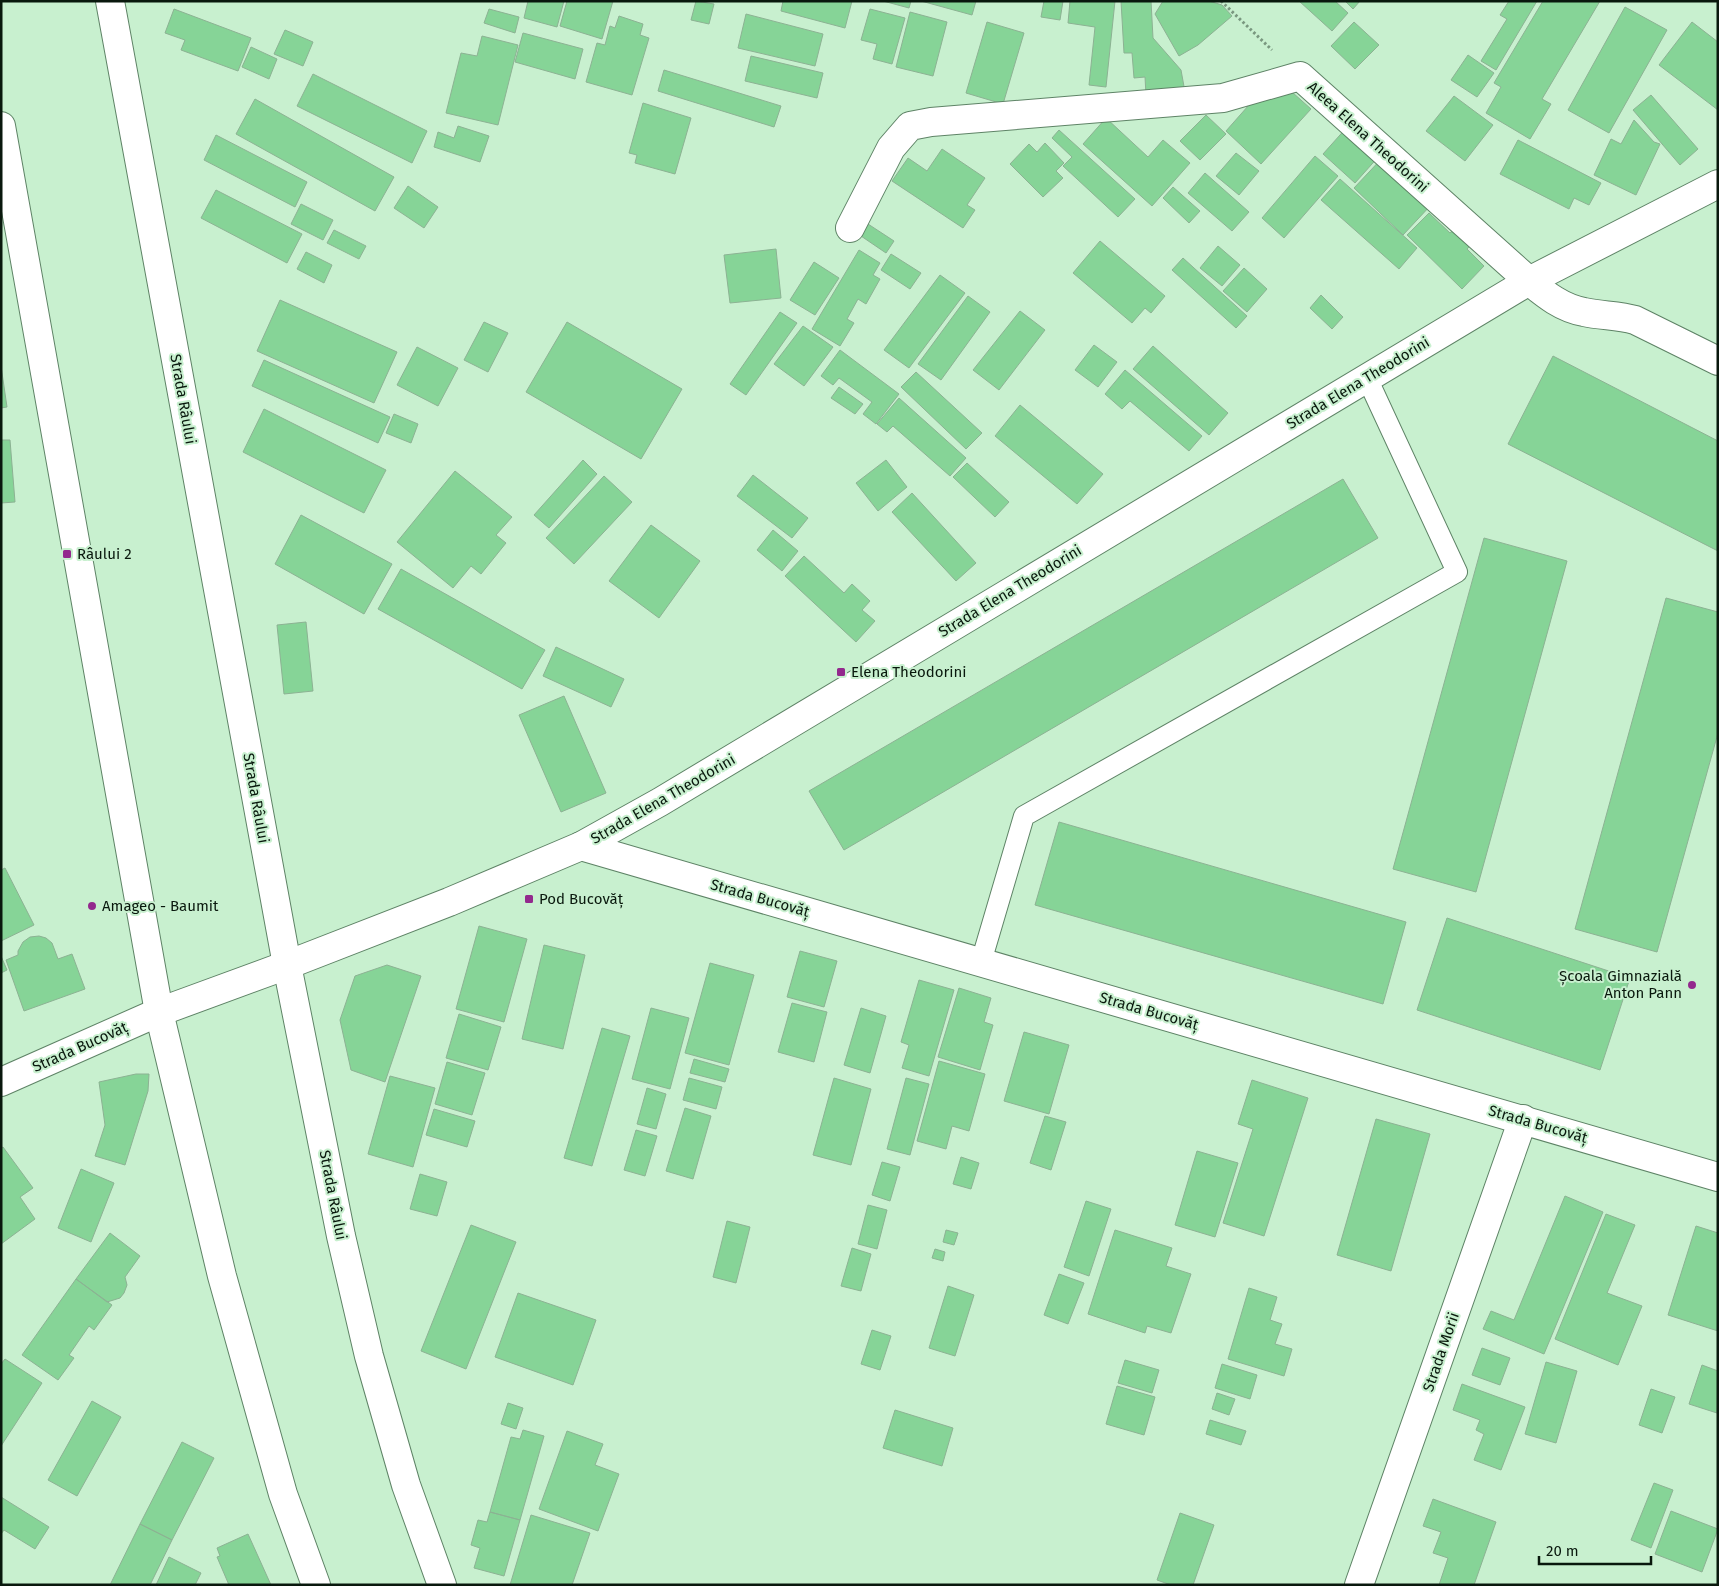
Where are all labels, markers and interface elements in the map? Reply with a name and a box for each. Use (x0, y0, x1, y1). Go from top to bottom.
street label: Aleea Elena Theodorini (1304, 78, 1432, 196)
street label: Strada Elena Theodorini (1283, 333, 1433, 433)
street label: Strada Râului (166, 352, 200, 446)
street label: Strada Elena Theodorini (935, 541, 1085, 641)
place label: Râului 2 (77, 545, 132, 563)
marker: Râului 2 (61, 548, 73, 560)
place label: Elena Theodorini (851, 663, 967, 681)
marker: Elena Theodorini (835, 666, 847, 678)
street label: Strada Elena Theodorini (588, 750, 738, 848)
street label: Strada Râului (239, 751, 273, 845)
street label: Strada Bucovăț (708, 875, 812, 922)
place label: Pod Bucovăț (539, 890, 624, 909)
marker: Pod Bucovăț (523, 893, 535, 905)
place label: Amageo - Baumit (102, 897, 219, 915)
marker: Amageo - Baumit (86, 900, 98, 912)
place label: Școala Gimnazială Anton Pann (1559, 967, 1682, 1002)
marker: Școala Gimnazială Anton Pann (1686, 979, 1698, 991)
street label: Strada Bucovăț (1097, 988, 1201, 1035)
street label: Strada Bucovăț (30, 1018, 131, 1077)
street label: Strada Bucovăț (1486, 1101, 1590, 1148)
street label: Strada Râului (315, 1148, 351, 1242)
street label: Strada Morii (1419, 1310, 1463, 1394)
scale bar (1539, 1534, 1652, 1566)
text: 20 m (1546, 1542, 1579, 1560)

